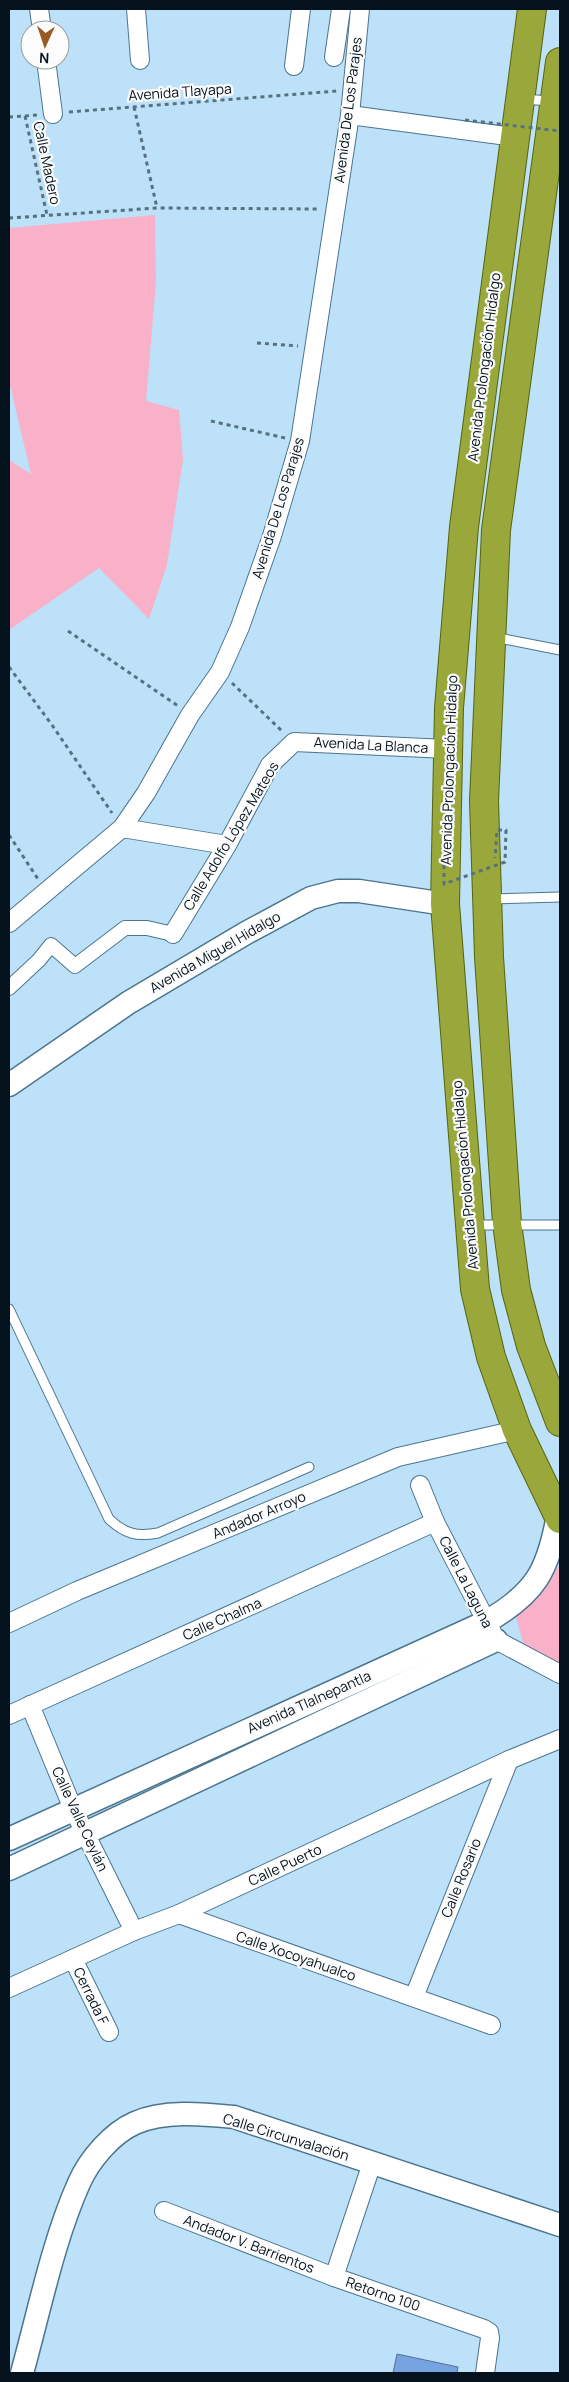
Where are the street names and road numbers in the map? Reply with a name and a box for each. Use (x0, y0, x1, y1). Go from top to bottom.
street label: Avenida De Los Parajes (329, 36, 366, 184)
street label: Avenida Tlayapa (128, 78, 232, 105)
street label: Calle Madero (29, 120, 66, 206)
street label: Avenida Prolongación Hidalgo (462, 271, 505, 462)
street label: Avenida De Los Parajes (247, 435, 308, 581)
street label: Avenida Prolongación Hidalgo (436, 675, 461, 865)
street label: Avenida La Blanca (313, 732, 429, 757)
street label: Calle Adolfo López Mateos (179, 758, 283, 914)
street label: Avenida Miguel Hidalgo (146, 906, 284, 997)
street label: Avenida Prolongación Hidalgo (447, 1080, 482, 1271)
street label: Andador Arroyo (209, 1486, 308, 1543)
street label: Calle La Laguna (435, 1533, 498, 1631)
street label: Calle Chalma (179, 1593, 264, 1644)
street label: Avenida Tlalnepantla (244, 1666, 374, 1737)
street label: Calle Valle Ceylán (48, 1763, 113, 1874)
street label: Calle Rosario (436, 1835, 485, 1920)
street label: Calle Puerto (245, 1839, 325, 1890)
street label: Calle Xocoyahualco (234, 1926, 359, 1985)
street label: Cerrada F (69, 1964, 114, 2028)
street label: Calle Circunvalación (221, 2108, 351, 2165)
street label: Andador V. Barrientos (181, 2210, 317, 2277)
street label: Retorno 100 (343, 2272, 423, 2315)

